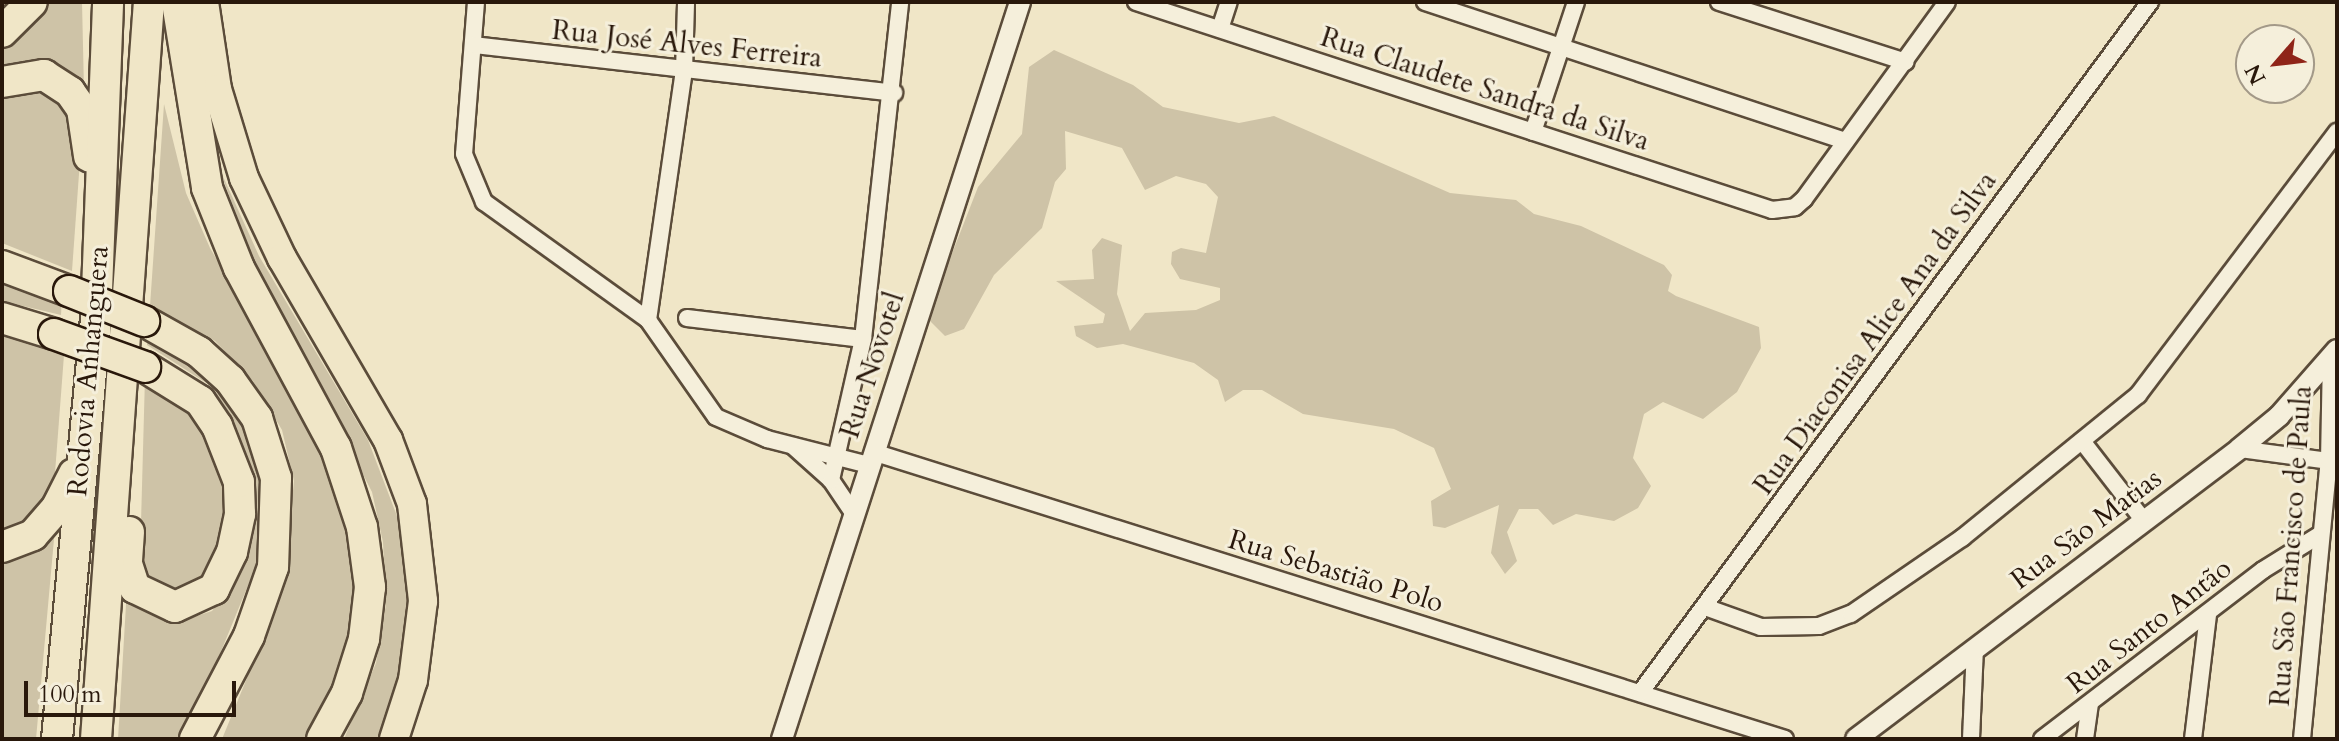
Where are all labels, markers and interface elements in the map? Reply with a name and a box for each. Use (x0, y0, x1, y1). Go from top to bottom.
street label: Rua José Alves Ferreira (550, 13, 824, 75)
street label: Rua Claudete Sandra da Silva (1316, 20, 1654, 158)
north arrow (2235, 24, 2315, 104)
text: N (2238, 59, 2273, 90)
street label: Rua Diaconisa Alice Ana da Silva (1747, 165, 2003, 501)
street label: Rodovia Anhanguera (60, 244, 116, 498)
street label: Rua Novotel (833, 288, 911, 442)
street label: Rua São Francisco de Paula (2263, 385, 2319, 707)
street label: Rua São Matias (2004, 461, 2168, 597)
street label: Rua Sebastião Polo (1224, 522, 1448, 620)
street label: Rua Santo Antão (2060, 551, 2238, 701)
scale bar (28, 665, 240, 715)
text: 100 m (38, 678, 102, 711)

